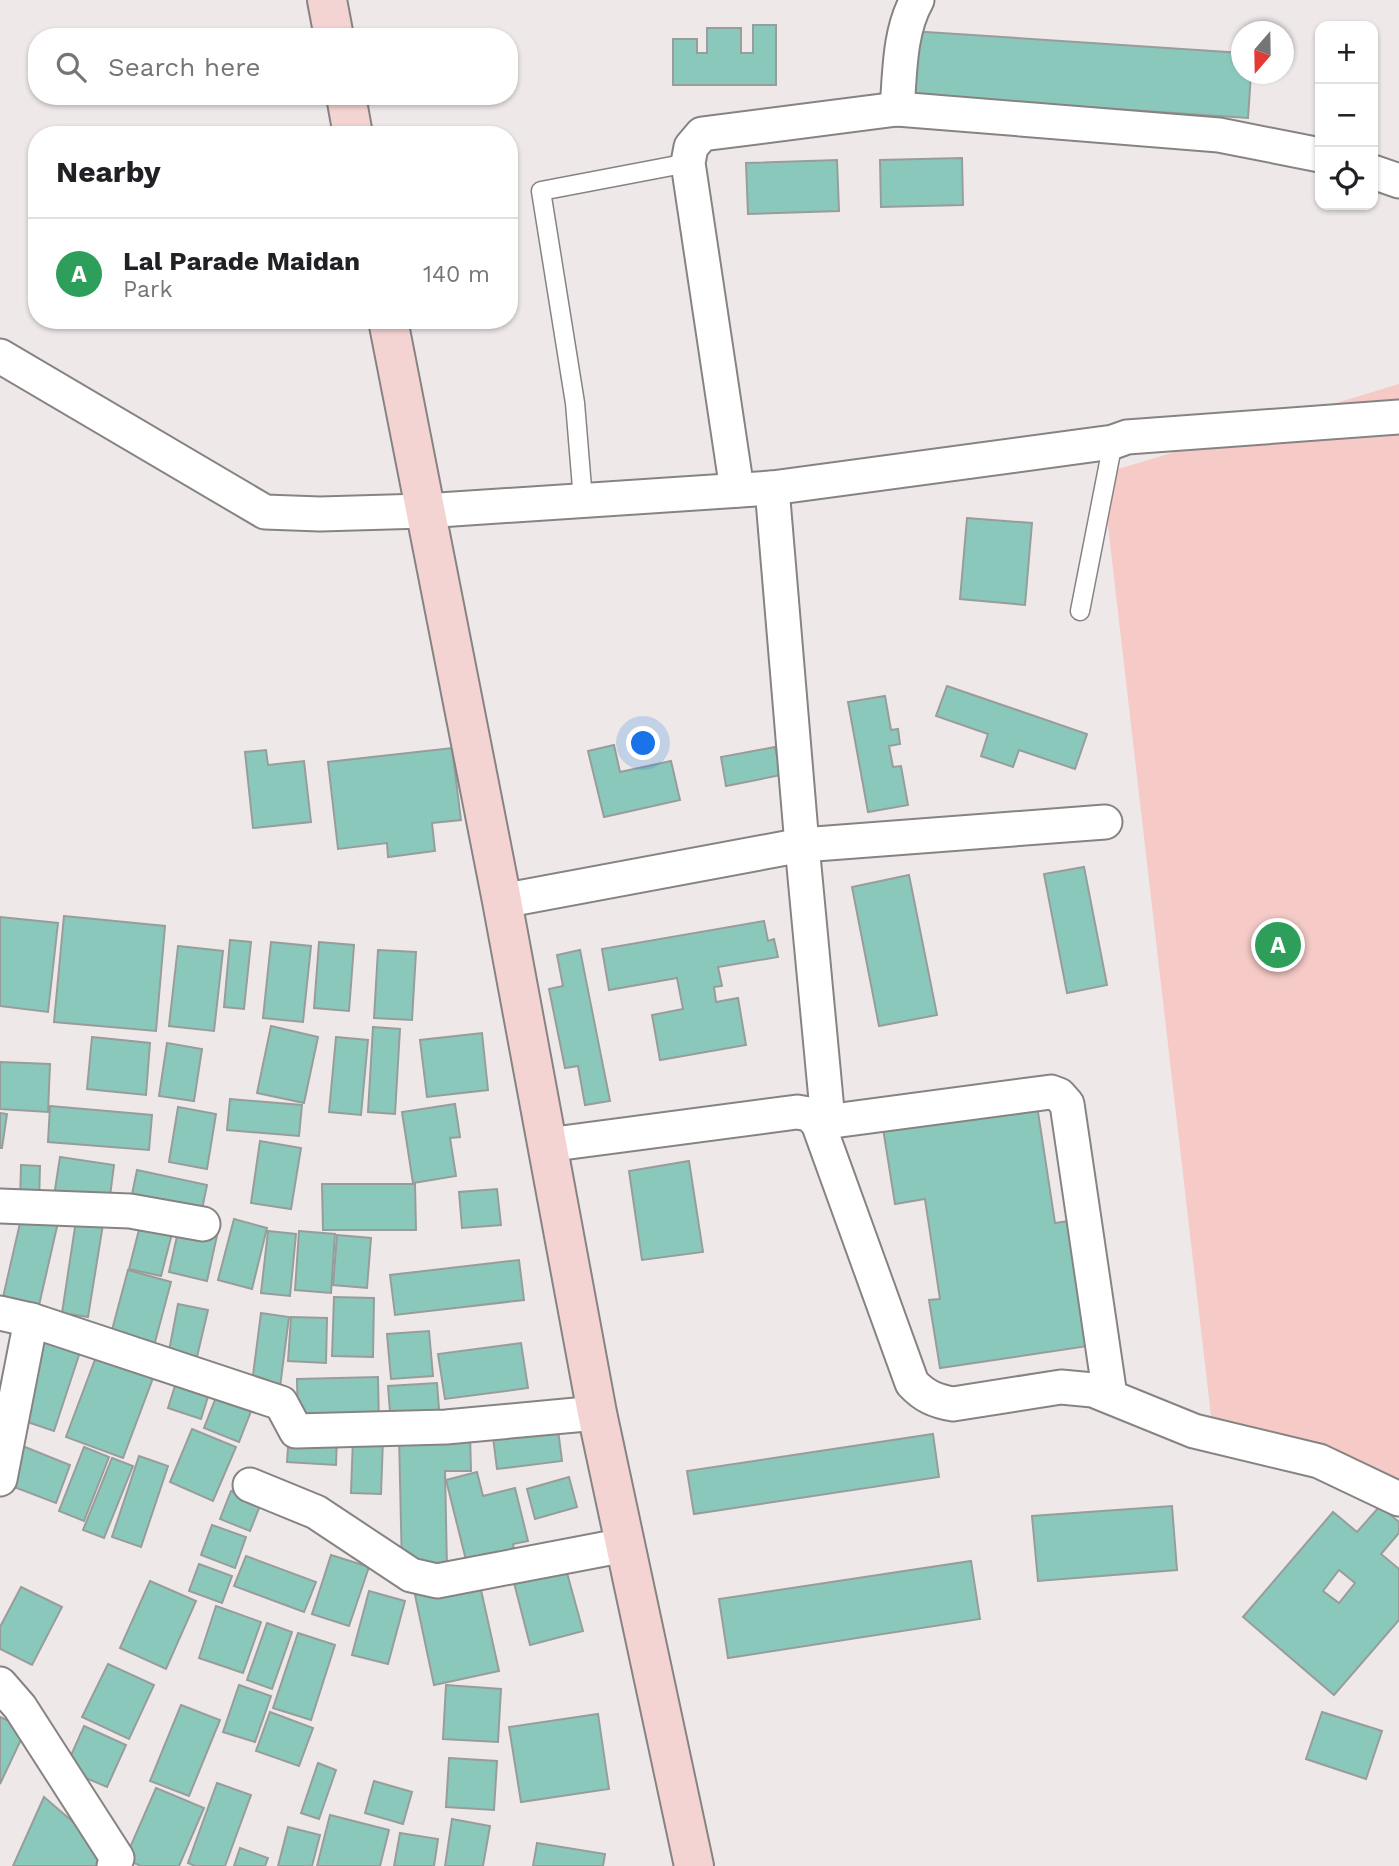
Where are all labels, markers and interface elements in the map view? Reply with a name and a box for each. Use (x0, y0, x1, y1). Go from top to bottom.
north arrow (1231, 21, 1294, 84)
map controls (1315, 21, 1378, 210)
button: + (1315, 21, 1378, 84)
search box (28, 28, 518, 105)
icon: search (52, 48, 90, 86)
text: Search here (108, 52, 260, 82)
button: − (1315, 84, 1378, 147)
button: locate (1315, 147, 1378, 210)
text: Nearby (56, 154, 161, 189)
text: Lal Parade Maidan (123, 246, 360, 276)
text: A (71, 261, 87, 288)
text: 140 m (423, 261, 490, 288)
text: Park (123, 276, 172, 303)
your location (626, 726, 660, 760)
pin: A (1255, 919, 1301, 971)

